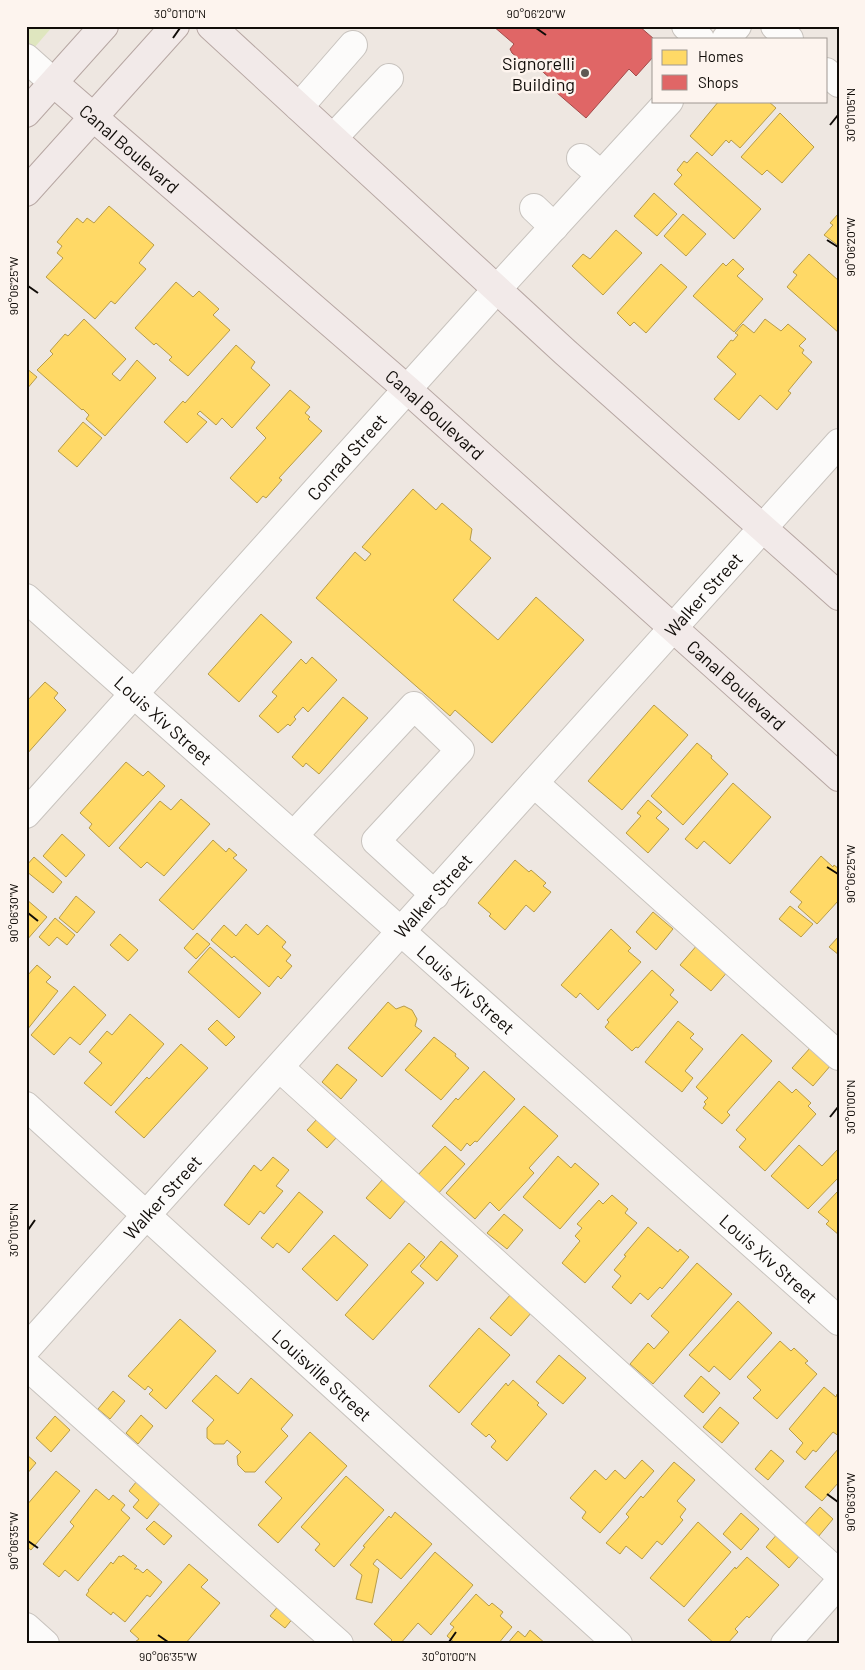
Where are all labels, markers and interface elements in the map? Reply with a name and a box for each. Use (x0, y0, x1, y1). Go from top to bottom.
text: 30°01'10"N (154, 6, 206, 20)
text: 90°06'20"W (506, 6, 566, 20)
legend (652, 38, 828, 102)
text: Homes (698, 47, 743, 65)
place label: Signorelli Building (502, 52, 575, 95)
marker: Signorelli Building (579, 67, 591, 79)
text: Shops (698, 73, 738, 91)
text: 30°01'05"N (843, 88, 857, 142)
street label: Canal Boulevard (75, 99, 184, 198)
text: 90°06'20"W (843, 217, 857, 277)
text: 90°06'25"W (6, 256, 20, 315)
street label: Canal Boulevard (381, 365, 489, 464)
street label: Conrad Street (302, 409, 391, 505)
street label: Walker Street (660, 548, 747, 641)
street label: Canal Boulevard (683, 635, 790, 735)
street label: Louis Xiv Street (110, 671, 217, 769)
text: 90°06'25"W (843, 844, 857, 903)
street label: Walker Street (389, 849, 476, 943)
text: 90°06'30"W (6, 883, 20, 942)
street label: Louis Xiv Street (413, 940, 519, 1039)
text: 30°01'00"N (843, 1080, 857, 1134)
street label: Walker Street (119, 1150, 206, 1244)
text: 30°01'05"N (6, 1203, 20, 1257)
street label: Louis Xiv Street (715, 1209, 822, 1308)
street label: Louisville Street (268, 1324, 376, 1426)
text: 90°06'30"W (843, 1472, 857, 1531)
text: 90°06'35"W (6, 1511, 20, 1570)
text: 90°06'35"W (139, 1649, 198, 1663)
text: 30°01'00"N (422, 1649, 476, 1663)

